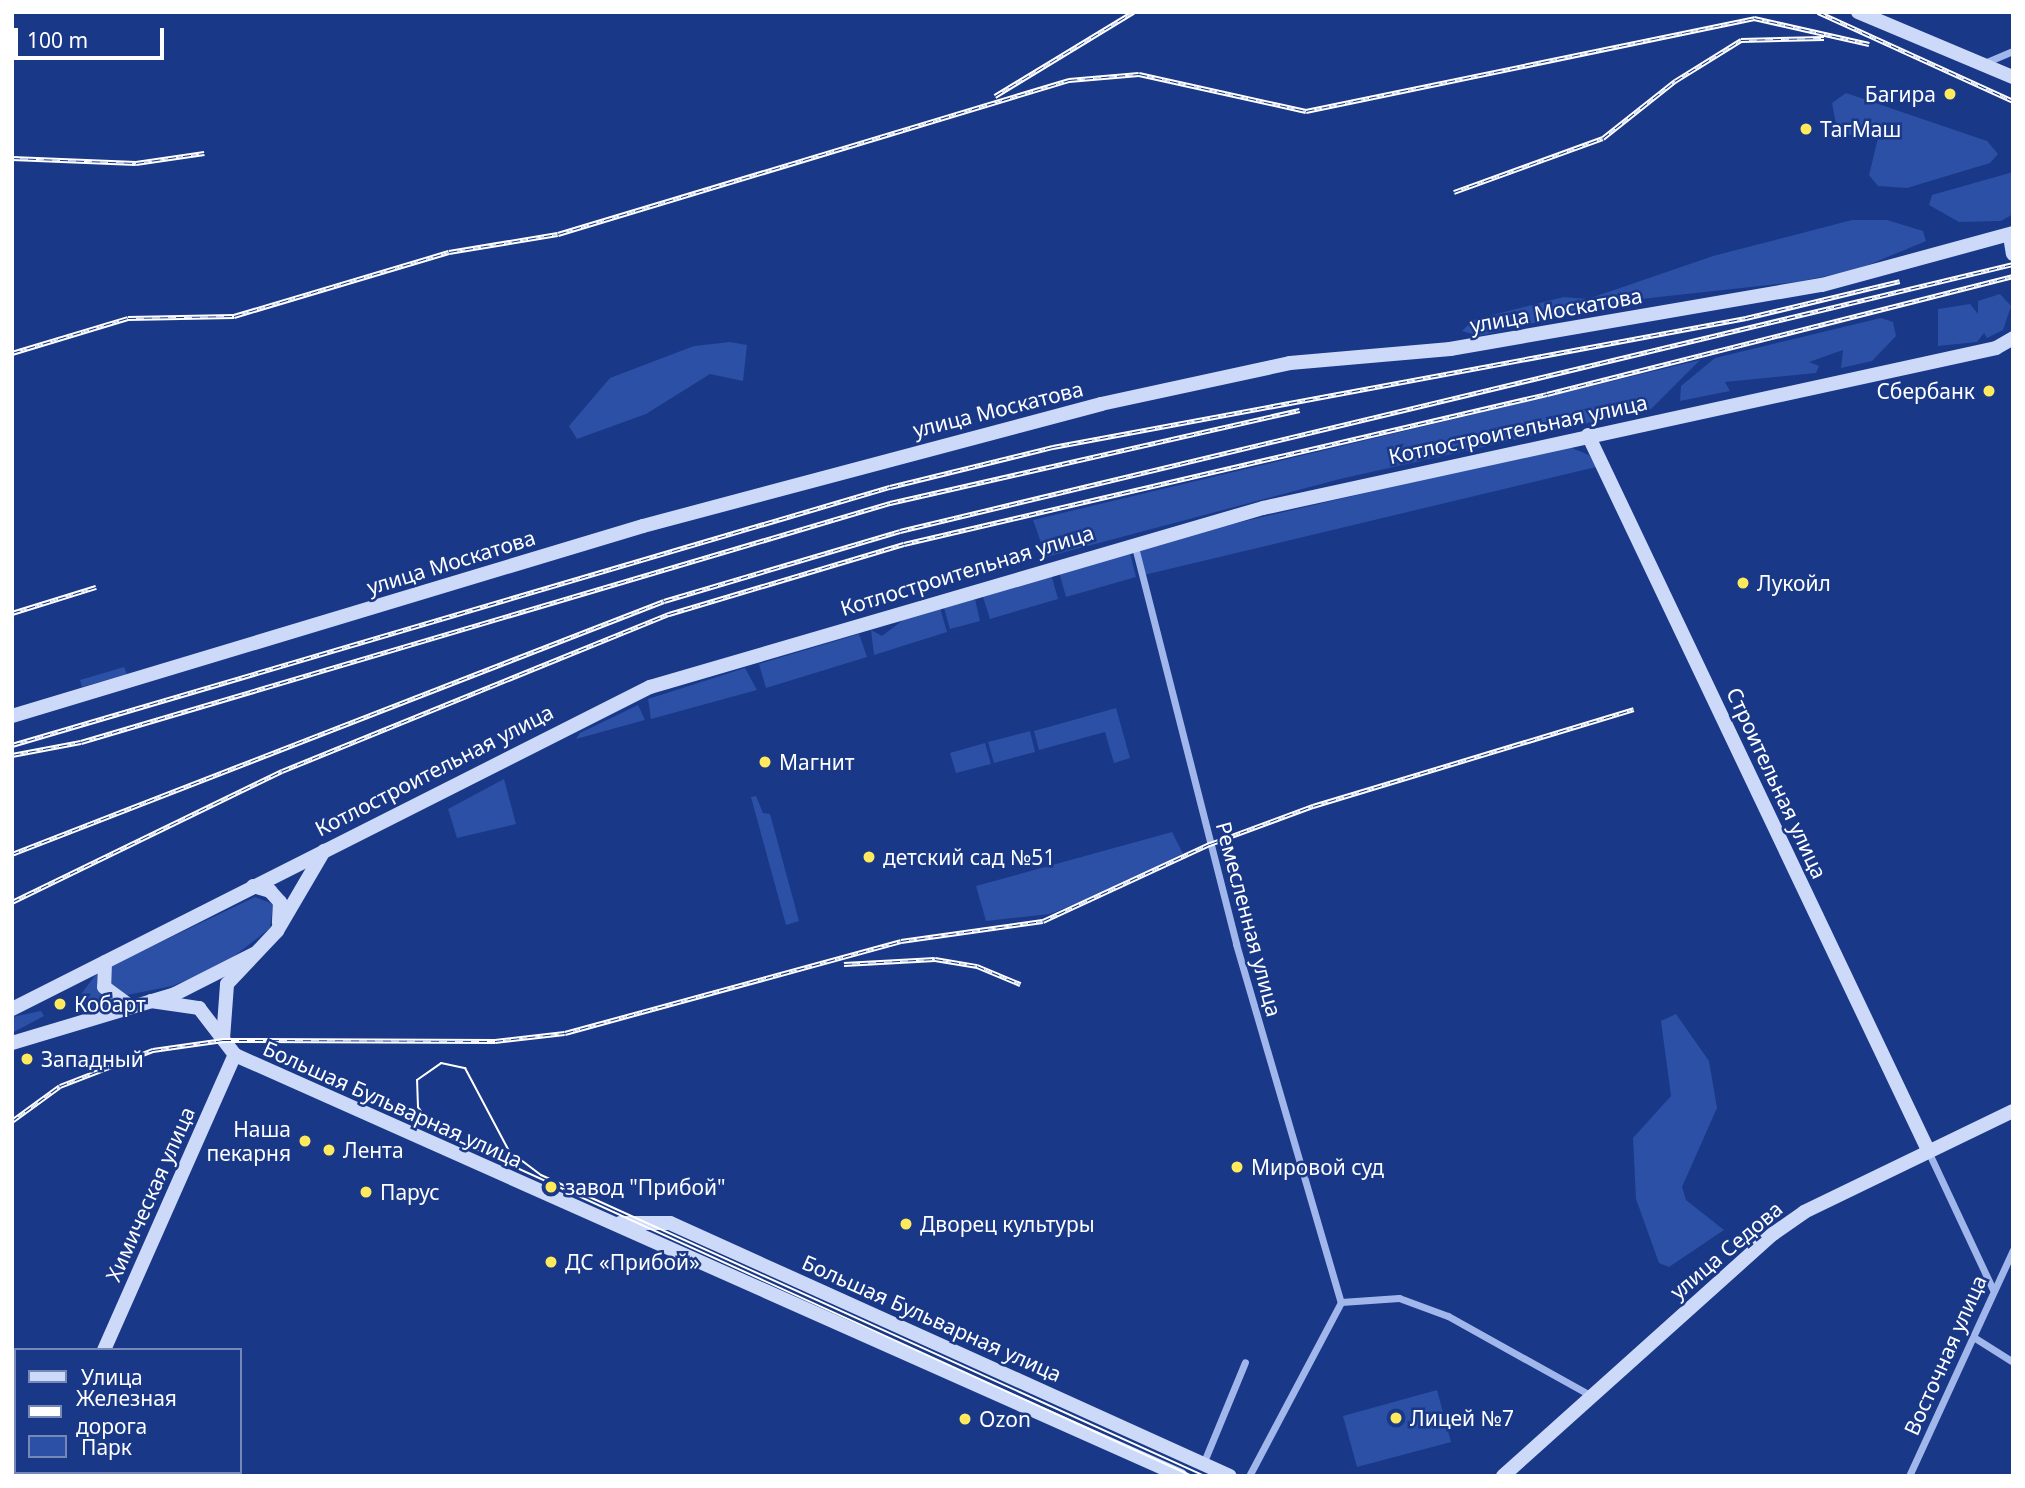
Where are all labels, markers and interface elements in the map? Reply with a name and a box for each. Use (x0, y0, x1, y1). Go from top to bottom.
scale bar (18, 14, 168, 58)
text: 100 m (27, 26, 88, 54)
place label: Багира (1865, 81, 1936, 107)
marker: Багира (1942, 86, 1958, 102)
place label: ТагМаш (1820, 116, 1901, 142)
marker: ТагМаш (1798, 121, 1814, 137)
street label: улица Москатова (1468, 282, 1644, 338)
street label: улица Москатова (910, 376, 1086, 442)
place label: Сбербанк (1876, 378, 1975, 404)
marker: Сбербанк (1981, 383, 1997, 399)
street label: Котлостроительная улица (1386, 389, 1650, 469)
street label: Котлостроительная улица (837, 519, 1097, 621)
street label: улица Москатова (364, 524, 538, 600)
place label: Лукойл (1757, 570, 1831, 596)
marker: Лукойл (1735, 575, 1751, 591)
street label: Строительная улица (1722, 683, 1832, 883)
street label: Котлостроительная улица (311, 699, 557, 841)
place label: Магнит (779, 749, 855, 775)
marker: Магнит (757, 754, 773, 770)
street label: Ремесленная улица (1211, 819, 1287, 1019)
place label: детский сад №51 (883, 844, 1055, 870)
marker: детский сад №51 (861, 849, 877, 865)
place label: Кобарт (74, 991, 146, 1017)
marker: Кобарт (52, 996, 68, 1012)
street label: Большая Бульварная улица (259, 1035, 527, 1173)
place label: Западный (41, 1046, 144, 1072)
marker: Западный (19, 1051, 35, 1067)
street label: Химическая улица (100, 1103, 200, 1285)
place label: Наша пекарня (207, 1116, 291, 1166)
marker: Наша пекарня (297, 1133, 313, 1149)
place label: Лента (343, 1137, 404, 1163)
marker: Лента (321, 1142, 337, 1158)
place label: Мировой суд (1251, 1154, 1384, 1180)
marker: Мировой суд (1229, 1159, 1245, 1175)
place label: завод "Прибой" (565, 1174, 726, 1200)
place label: Парус (380, 1179, 440, 1205)
marker: завод "Прибой" (543, 1179, 559, 1195)
marker: Парус (358, 1184, 374, 1200)
street label: улица Седова (1665, 1196, 1787, 1304)
place label: Дворец культуры (920, 1211, 1095, 1237)
marker: Дворец культуры (898, 1216, 914, 1232)
place label: ДC «Прибой» (565, 1249, 700, 1275)
street label: Большая Бульварная улица (798, 1249, 1066, 1387)
marker: ДC «Прибой» (543, 1254, 559, 1270)
street label: Восточная улица (1898, 1271, 1992, 1439)
legend (14, 1348, 242, 1474)
text: Улица (81, 1363, 143, 1391)
text: Железная дорога (76, 1384, 177, 1440)
place label: Лицей №7 (1410, 1405, 1514, 1431)
place label: Ozon (979, 1406, 1031, 1432)
marker: Лицей №7 (1388, 1410, 1404, 1426)
marker: Ozon (957, 1411, 973, 1427)
text: Парк (81, 1433, 132, 1461)

